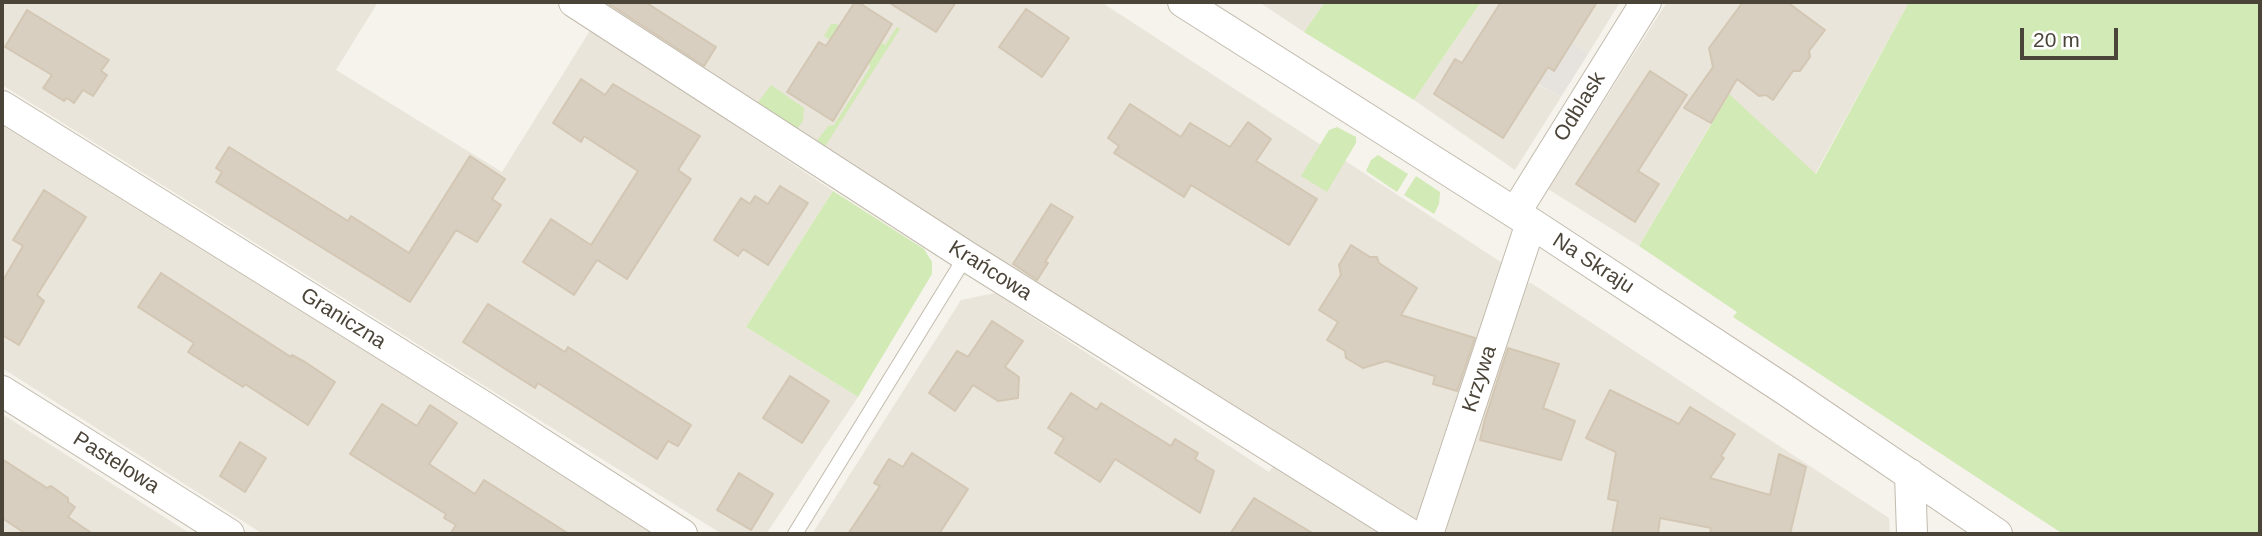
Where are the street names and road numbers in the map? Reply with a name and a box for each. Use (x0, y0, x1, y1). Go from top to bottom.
street label: Odblask (1549, 68, 1611, 146)
street label: Na Skraju (1547, 228, 1639, 300)
street label: Krańcowa (944, 236, 1036, 306)
street label: Graniczna (296, 283, 390, 355)
street label: Krzywa (1457, 342, 1503, 416)
street label: Pastelowa (68, 427, 164, 499)

